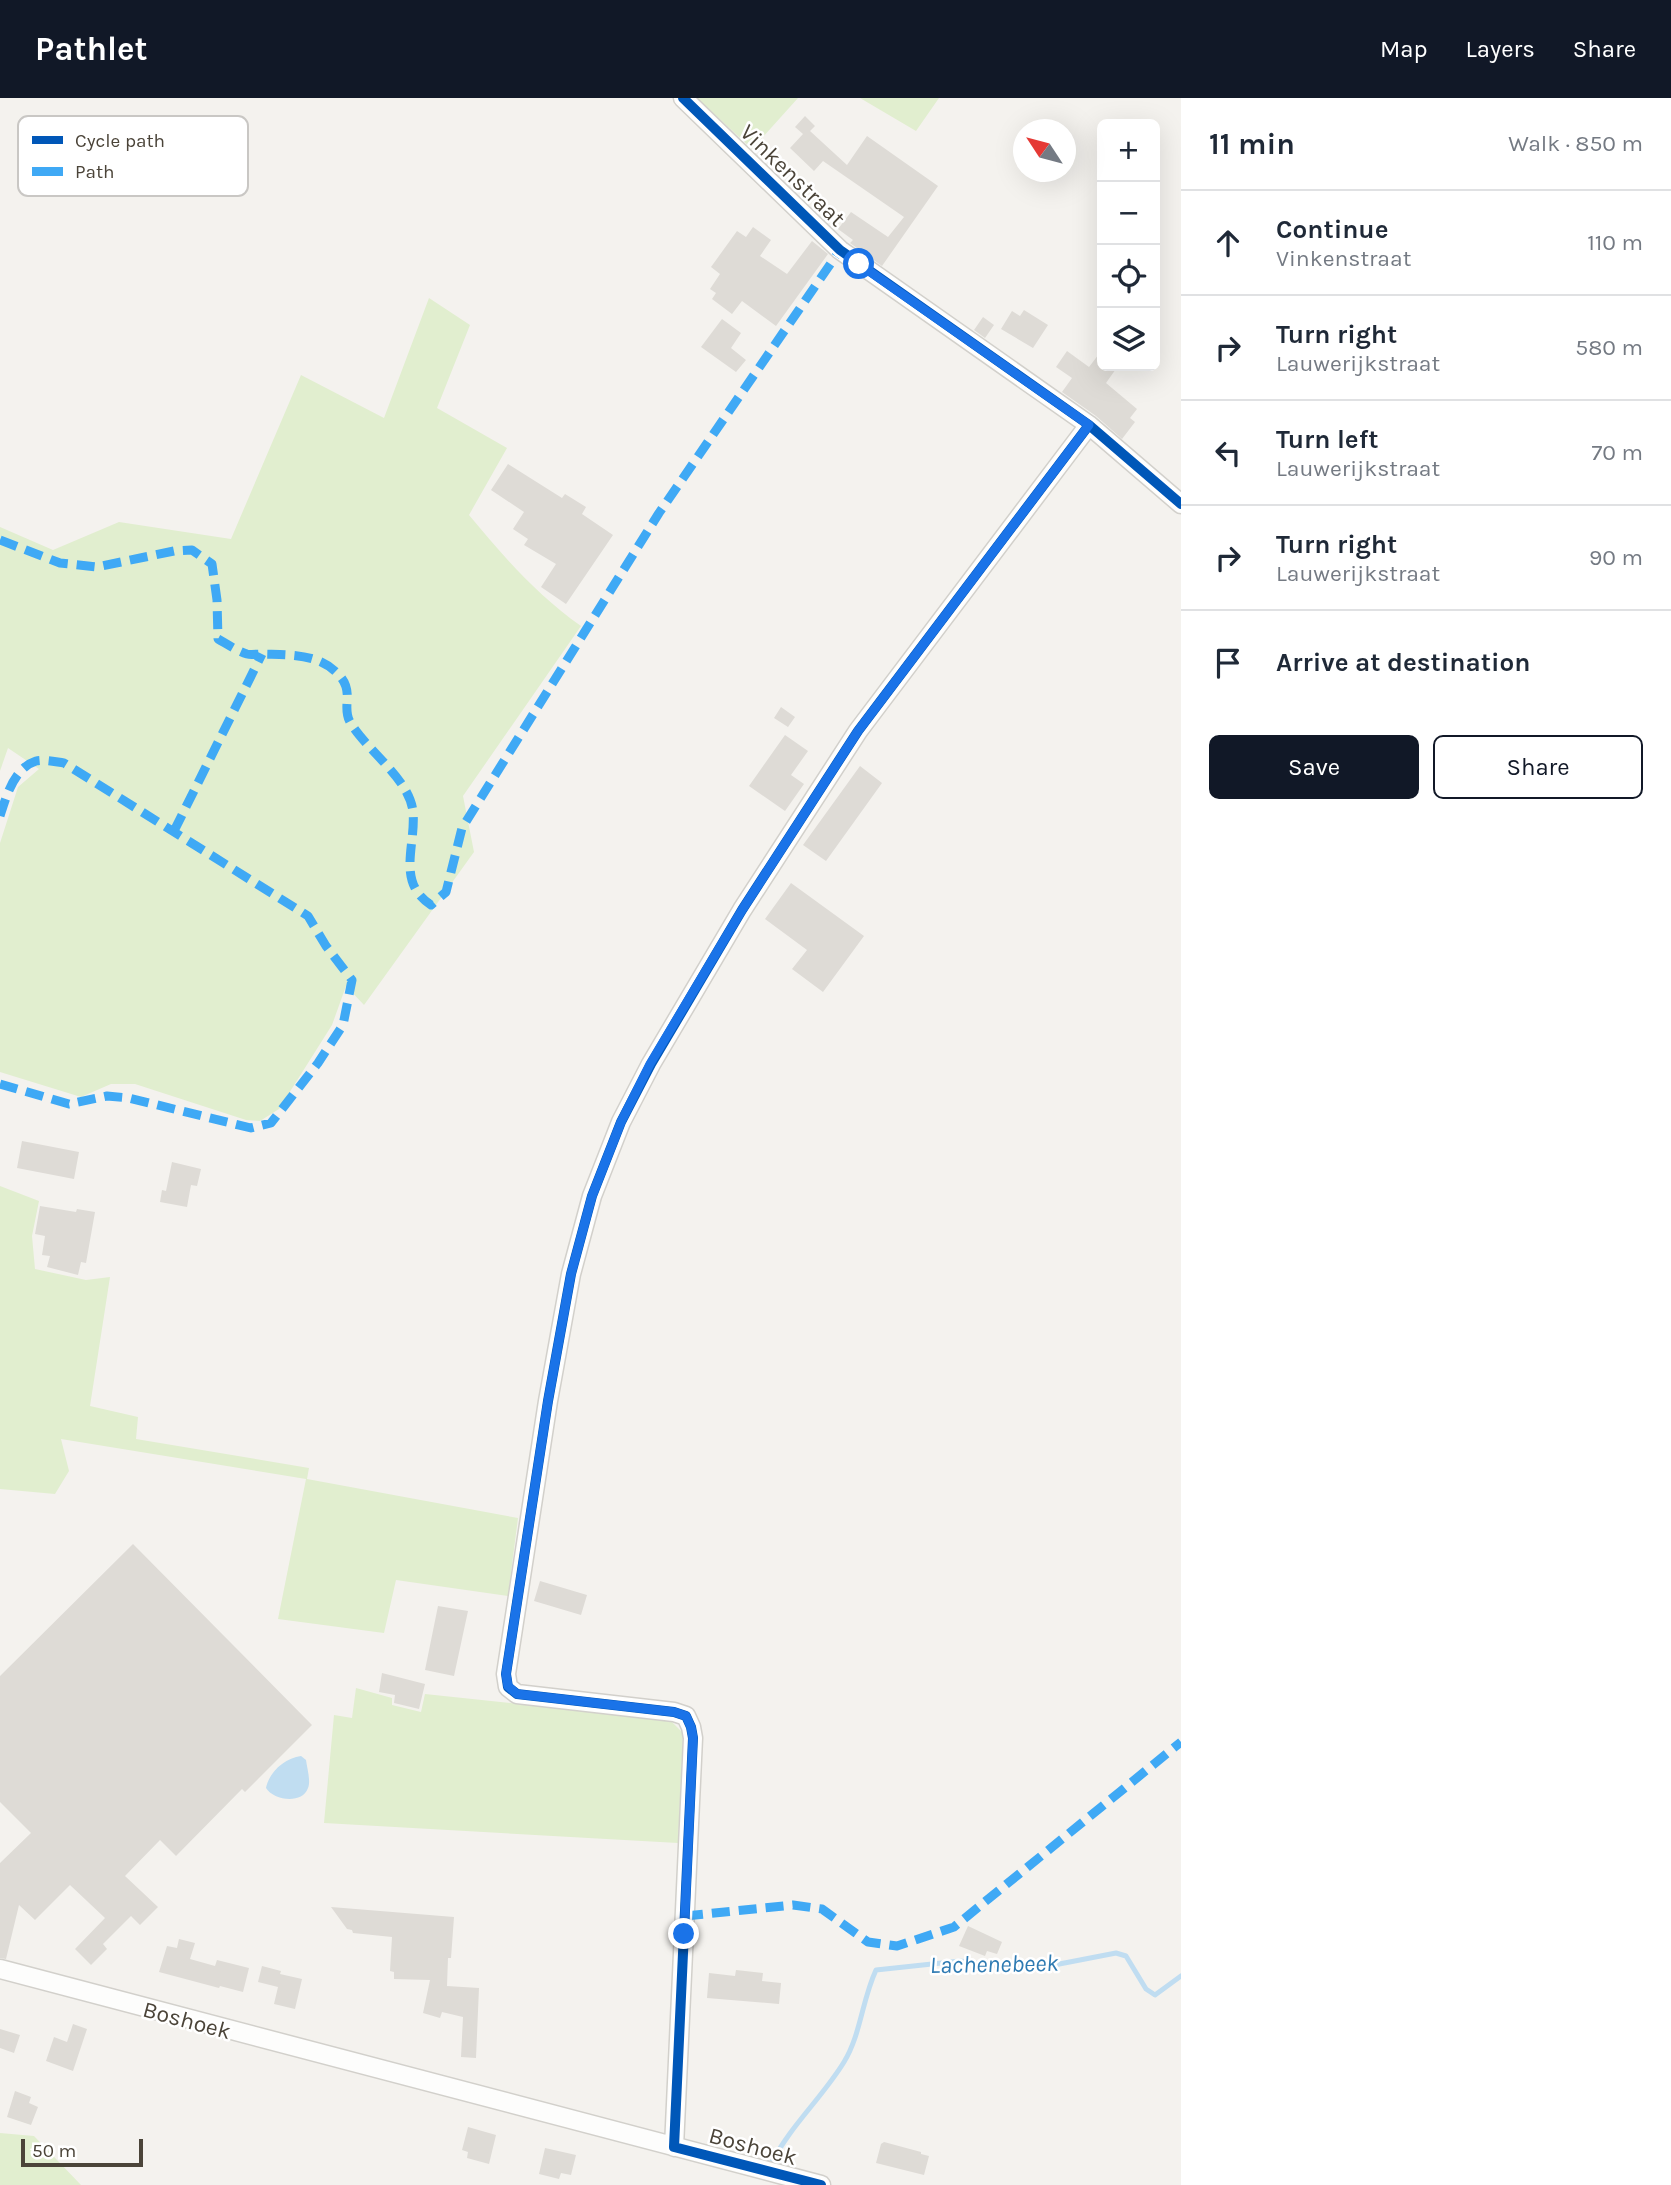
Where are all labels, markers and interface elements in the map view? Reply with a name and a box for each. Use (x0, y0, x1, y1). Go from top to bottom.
text: Pathlet (35, 30, 148, 68)
text: Map (1380, 35, 1428, 63)
text: Layers (1466, 35, 1535, 63)
text: Share (1573, 35, 1636, 63)
legend (18, 116, 248, 196)
street label: Vinkenstraat (735, 119, 851, 232)
north arrow (1013, 119, 1076, 182)
map controls (1097, 119, 1160, 371)
button: + (1097, 119, 1160, 182)
text: 11 min (1209, 126, 1295, 162)
text: Cycle path (75, 130, 165, 152)
text: Walk · 850 m (1508, 130, 1643, 157)
text: Path (75, 161, 115, 183)
button: − (1097, 182, 1160, 245)
text: Continue (1276, 214, 1388, 245)
icon: ahead (1209, 224, 1247, 262)
text: 110 m (1587, 229, 1643, 256)
button: locate (1097, 245, 1160, 308)
text: Vinkenstraat (1276, 245, 1411, 272)
route start (843, 248, 874, 279)
button: layers (1097, 308, 1160, 371)
text: Turn right (1276, 319, 1397, 350)
icon: right (1209, 329, 1247, 367)
text: 580 m (1575, 334, 1643, 361)
text: Lauwerijkstraat (1276, 350, 1440, 377)
text: Turn left (1276, 424, 1378, 455)
icon: left (1209, 434, 1247, 472)
text: 70 m (1592, 439, 1643, 466)
text: Lauwerijkstraat (1276, 455, 1440, 482)
text: Turn right (1276, 529, 1397, 560)
icon: right (1209, 539, 1247, 577)
text: 90 m (1589, 544, 1643, 571)
text: Lauwerijkstraat (1276, 560, 1440, 587)
icon: arrive (1209, 644, 1247, 682)
text: Arrive at destination (1276, 647, 1530, 678)
button: Save (1209, 735, 1419, 799)
button: Share (1433, 735, 1643, 799)
route end (668, 1918, 699, 1949)
water label: Lachenebeek (929, 1949, 1059, 1979)
street label: Boshoek (140, 1996, 234, 2045)
street label: Boshoek (706, 2122, 800, 2171)
scale bar (21, 2136, 144, 2168)
text: 50 m (32, 2140, 76, 2162)

